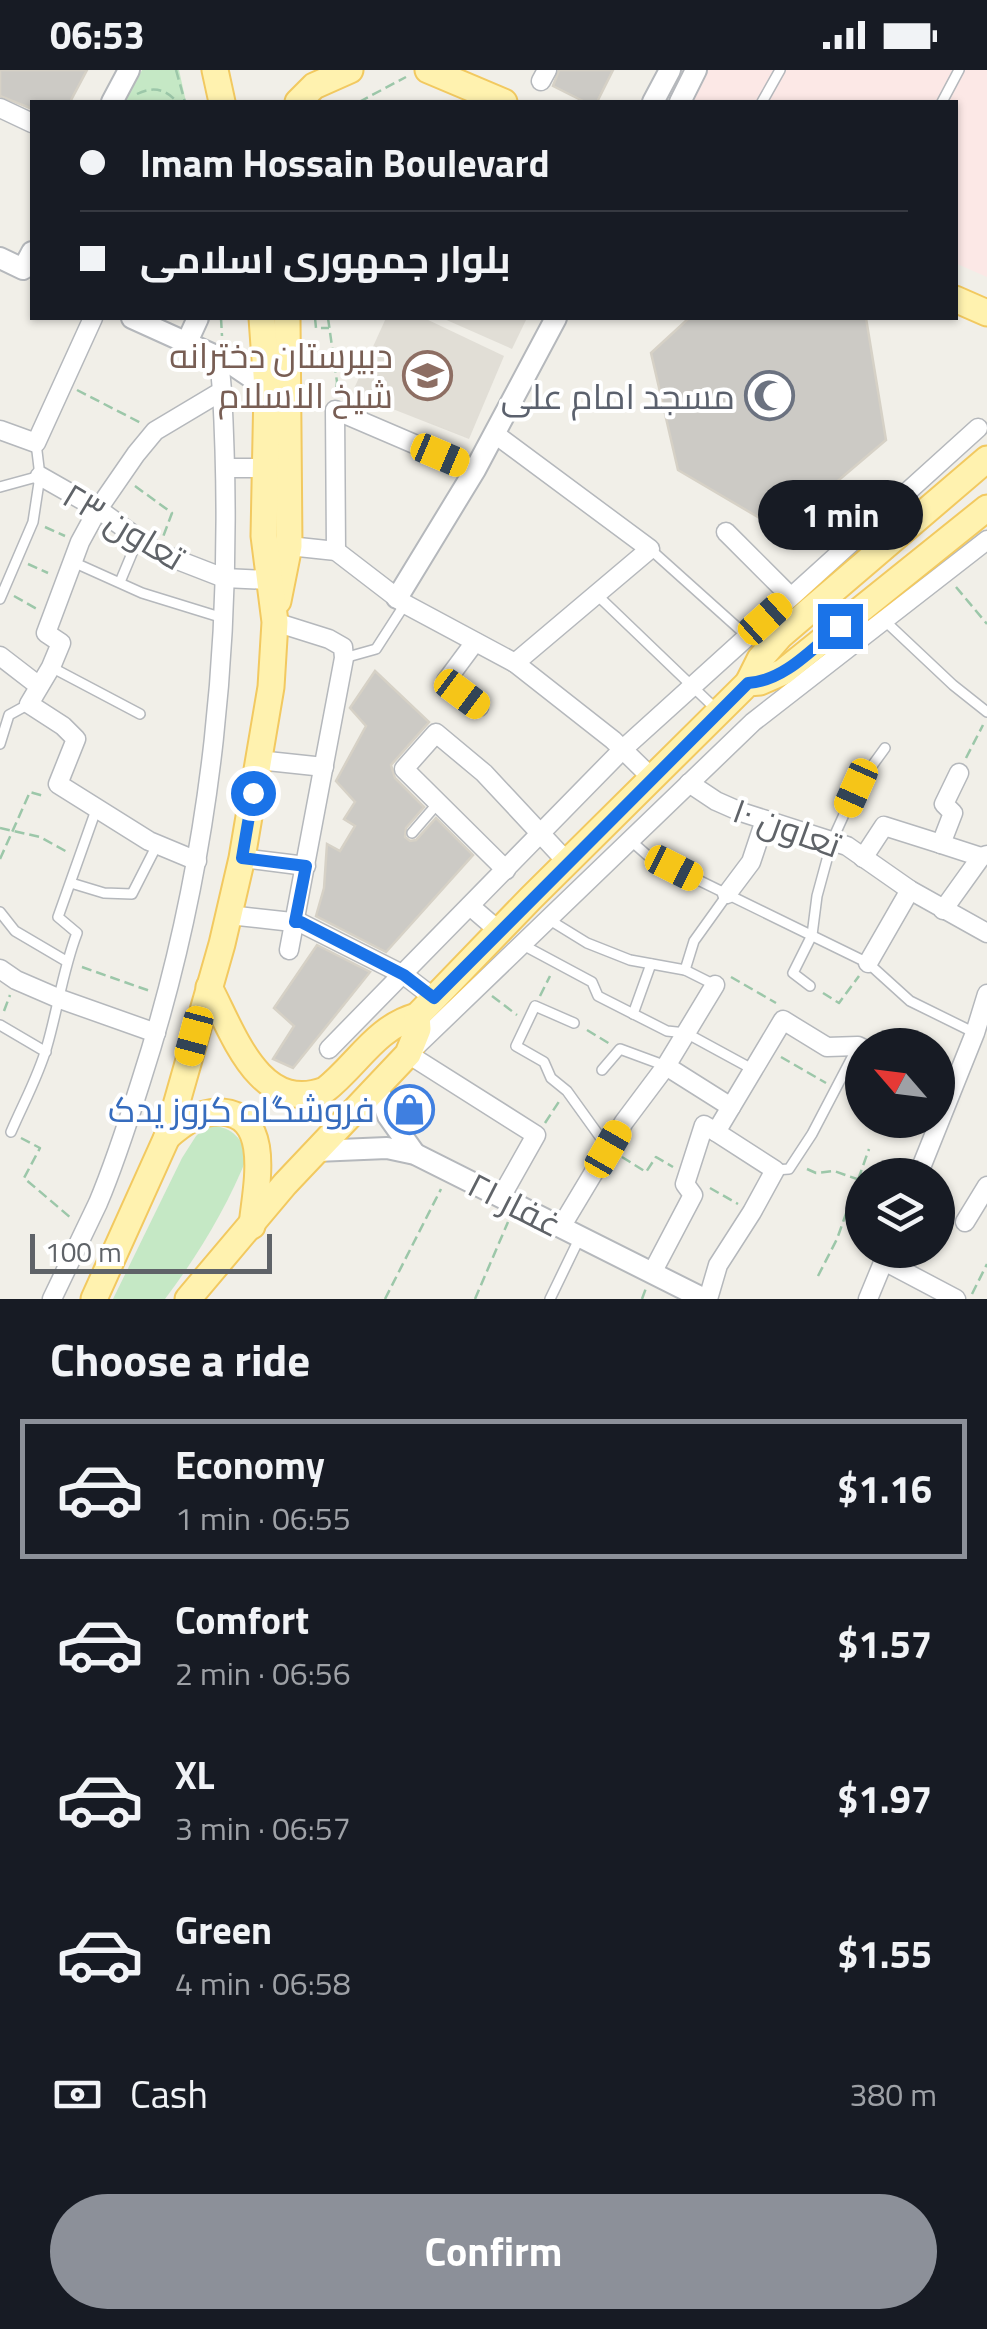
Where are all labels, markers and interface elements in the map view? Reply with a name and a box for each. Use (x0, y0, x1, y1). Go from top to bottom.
text: 06:53 (50, 6, 145, 64)
text: Imam Hossain Boulevard (140, 134, 550, 192)
text: بلوار جمهوری اسلامی (140, 230, 511, 288)
place label: دبیرستان دخترانه شیخ الاسلام (169, 328, 393, 422)
school or university icon: دبیرستان دخترانه شیخ الاسلام (402, 349, 454, 401)
place label: مسجد امام علی (501, 369, 735, 423)
mosque icon: مسجد امام علی (744, 370, 796, 422)
car (407, 429, 473, 481)
street label: تعاون ۲۳ (53, 468, 195, 584)
callout: 1 min (758, 481, 922, 551)
text: 1 min (802, 491, 879, 539)
car (733, 588, 797, 650)
route end (818, 604, 863, 649)
car (429, 664, 495, 724)
car (830, 754, 882, 822)
route start (231, 771, 276, 816)
street label: تعاون ۱۰ (725, 783, 849, 871)
car (640, 841, 708, 895)
car (172, 1003, 216, 1069)
north arrow (845, 1028, 955, 1138)
map controls (845, 1028, 955, 1268)
place label: فروشگاه کروز یدک (108, 1082, 375, 1136)
shop icon: فروشگاه کروز یدک (384, 1083, 436, 1135)
car (580, 1116, 636, 1182)
street label: غفار ۲۱ (458, 1157, 572, 1251)
button: layers (845, 1158, 955, 1268)
scale bar (30, 1229, 272, 1274)
text: 100 m (45, 1230, 122, 1273)
text: Choose a ride (50, 1325, 310, 1393)
text: Economy (175, 1436, 325, 1494)
icon: car (55, 1444, 145, 1534)
text: $1.16 (837, 1460, 932, 1518)
text: 1 min · 06:55 (175, 1494, 351, 1542)
text: Comfort (175, 1591, 309, 1649)
icon: car (55, 1599, 145, 1689)
text: $1.57 (837, 1615, 932, 1673)
text: 2 min · 06:56 (175, 1649, 351, 1697)
text: XL (175, 1746, 215, 1804)
icon: car (55, 1754, 145, 1844)
text: $1.97 (837, 1770, 932, 1828)
text: 3 min · 06:57 (175, 1804, 351, 1852)
text: Green (175, 1901, 272, 1959)
icon: car (55, 1909, 145, 1999)
text: $1.55 (837, 1925, 932, 1983)
text: 4 min · 06:58 (175, 1959, 351, 2007)
text: Cash (130, 2065, 208, 2123)
icon: cash (50, 2067, 105, 2122)
text: 380 m (849, 2070, 937, 2118)
button: Confirm (50, 2194, 937, 2309)

